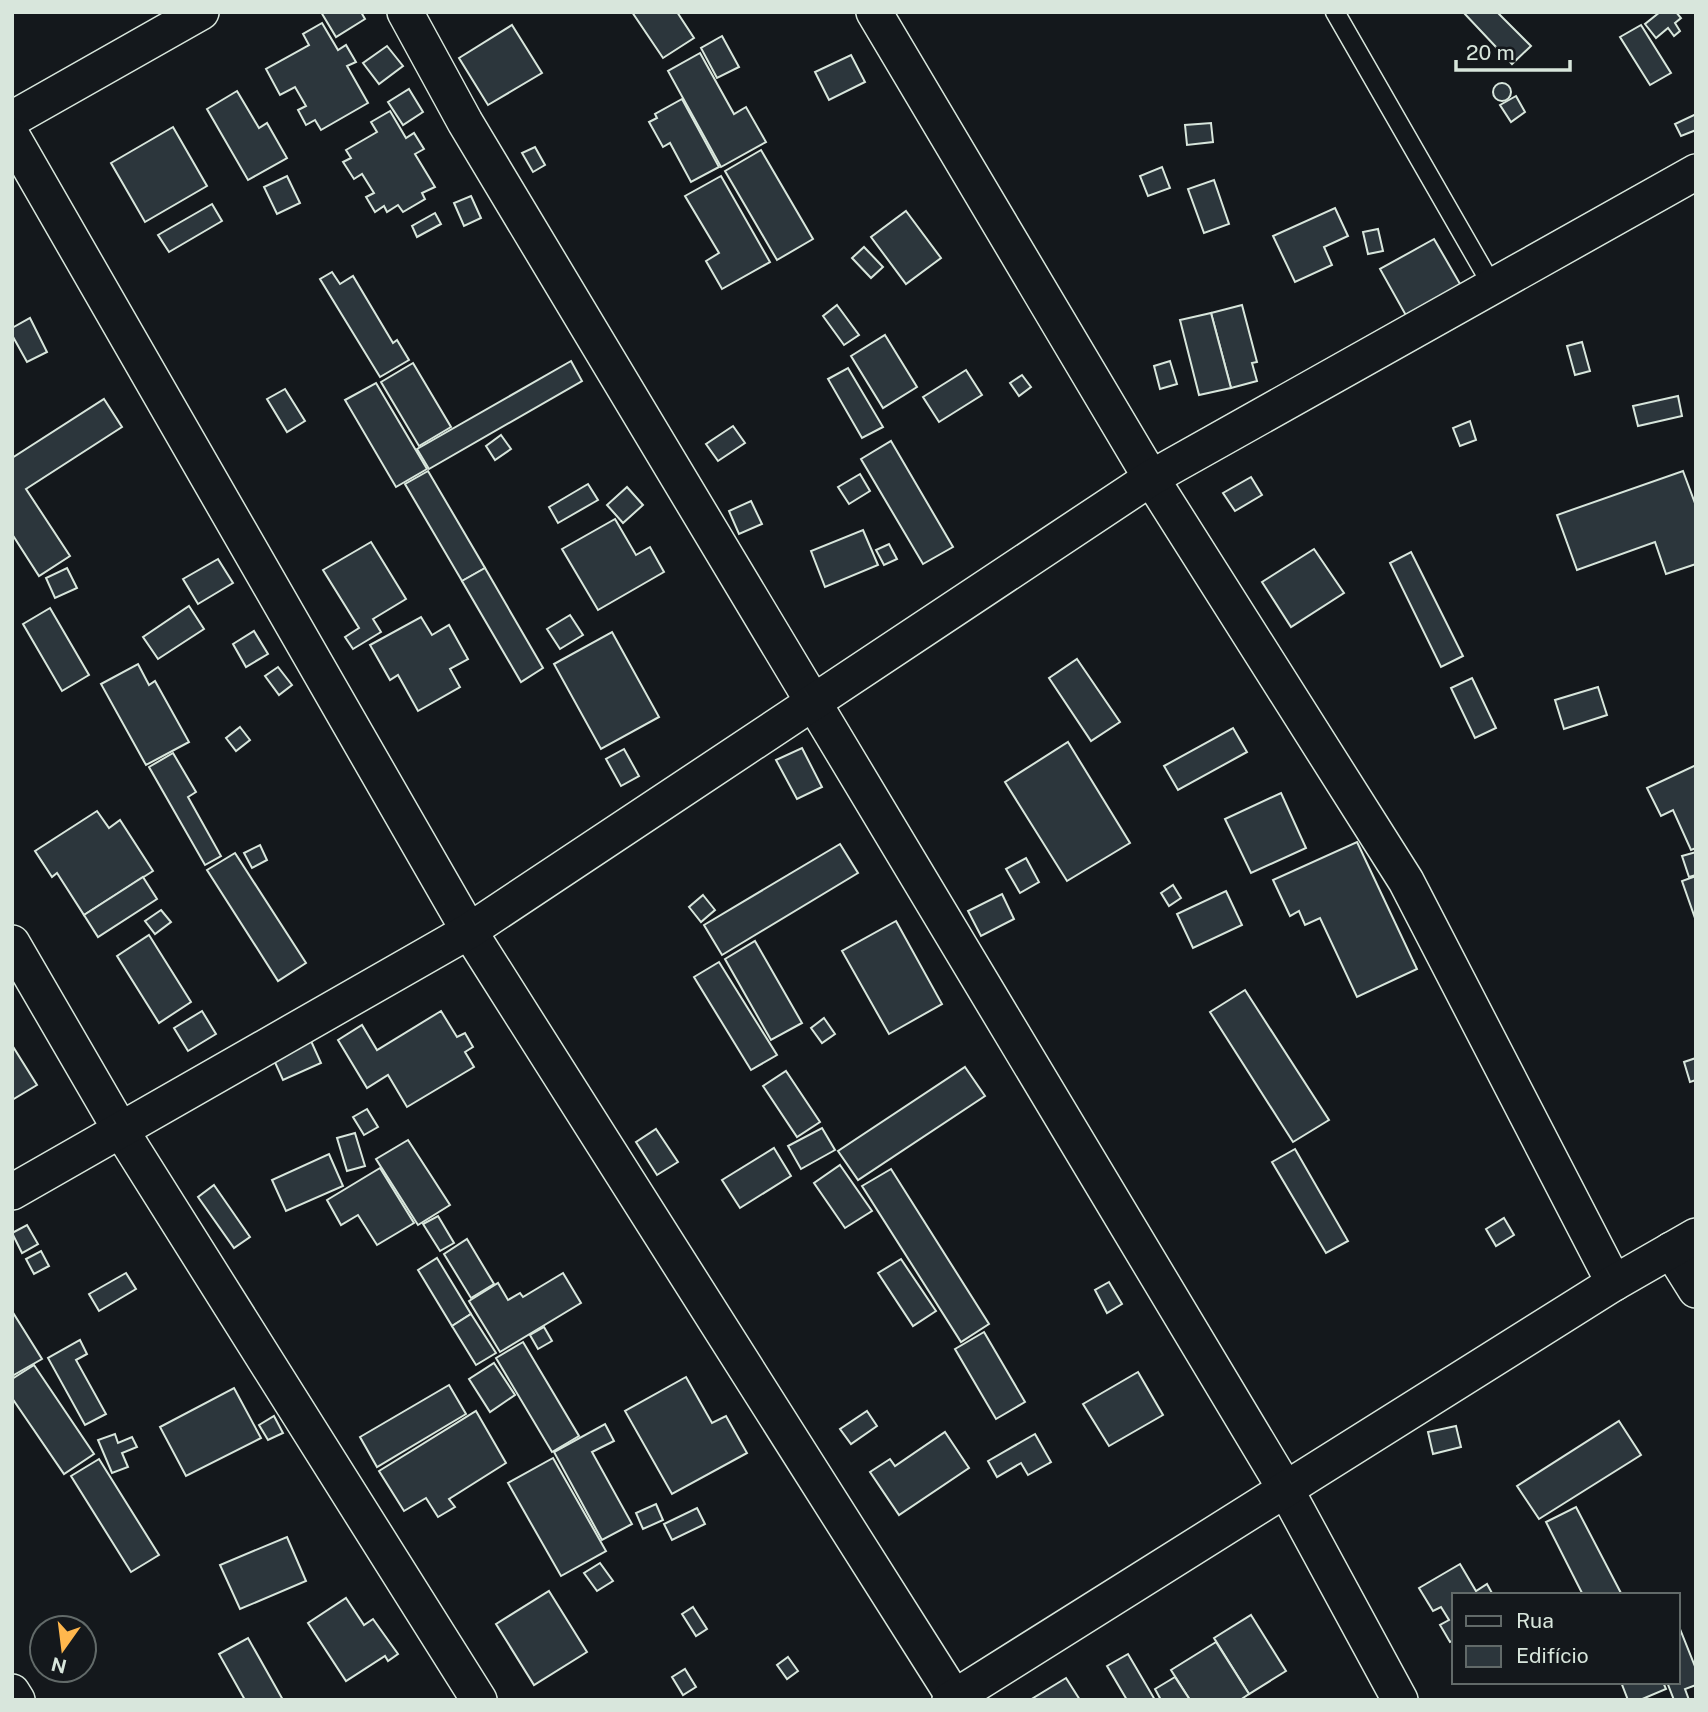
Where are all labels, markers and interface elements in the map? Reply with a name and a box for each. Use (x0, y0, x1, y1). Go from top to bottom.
scale bar (1456, 28, 1570, 72)
text: 20 m (1466, 40, 1515, 65)
legend (1452, 1593, 1680, 1684)
text: Rua (1516, 1608, 1554, 1633)
north arrow (28, 1614, 98, 1684)
text: Edifício (1516, 1643, 1589, 1668)
text: N (49, 1653, 69, 1678)

